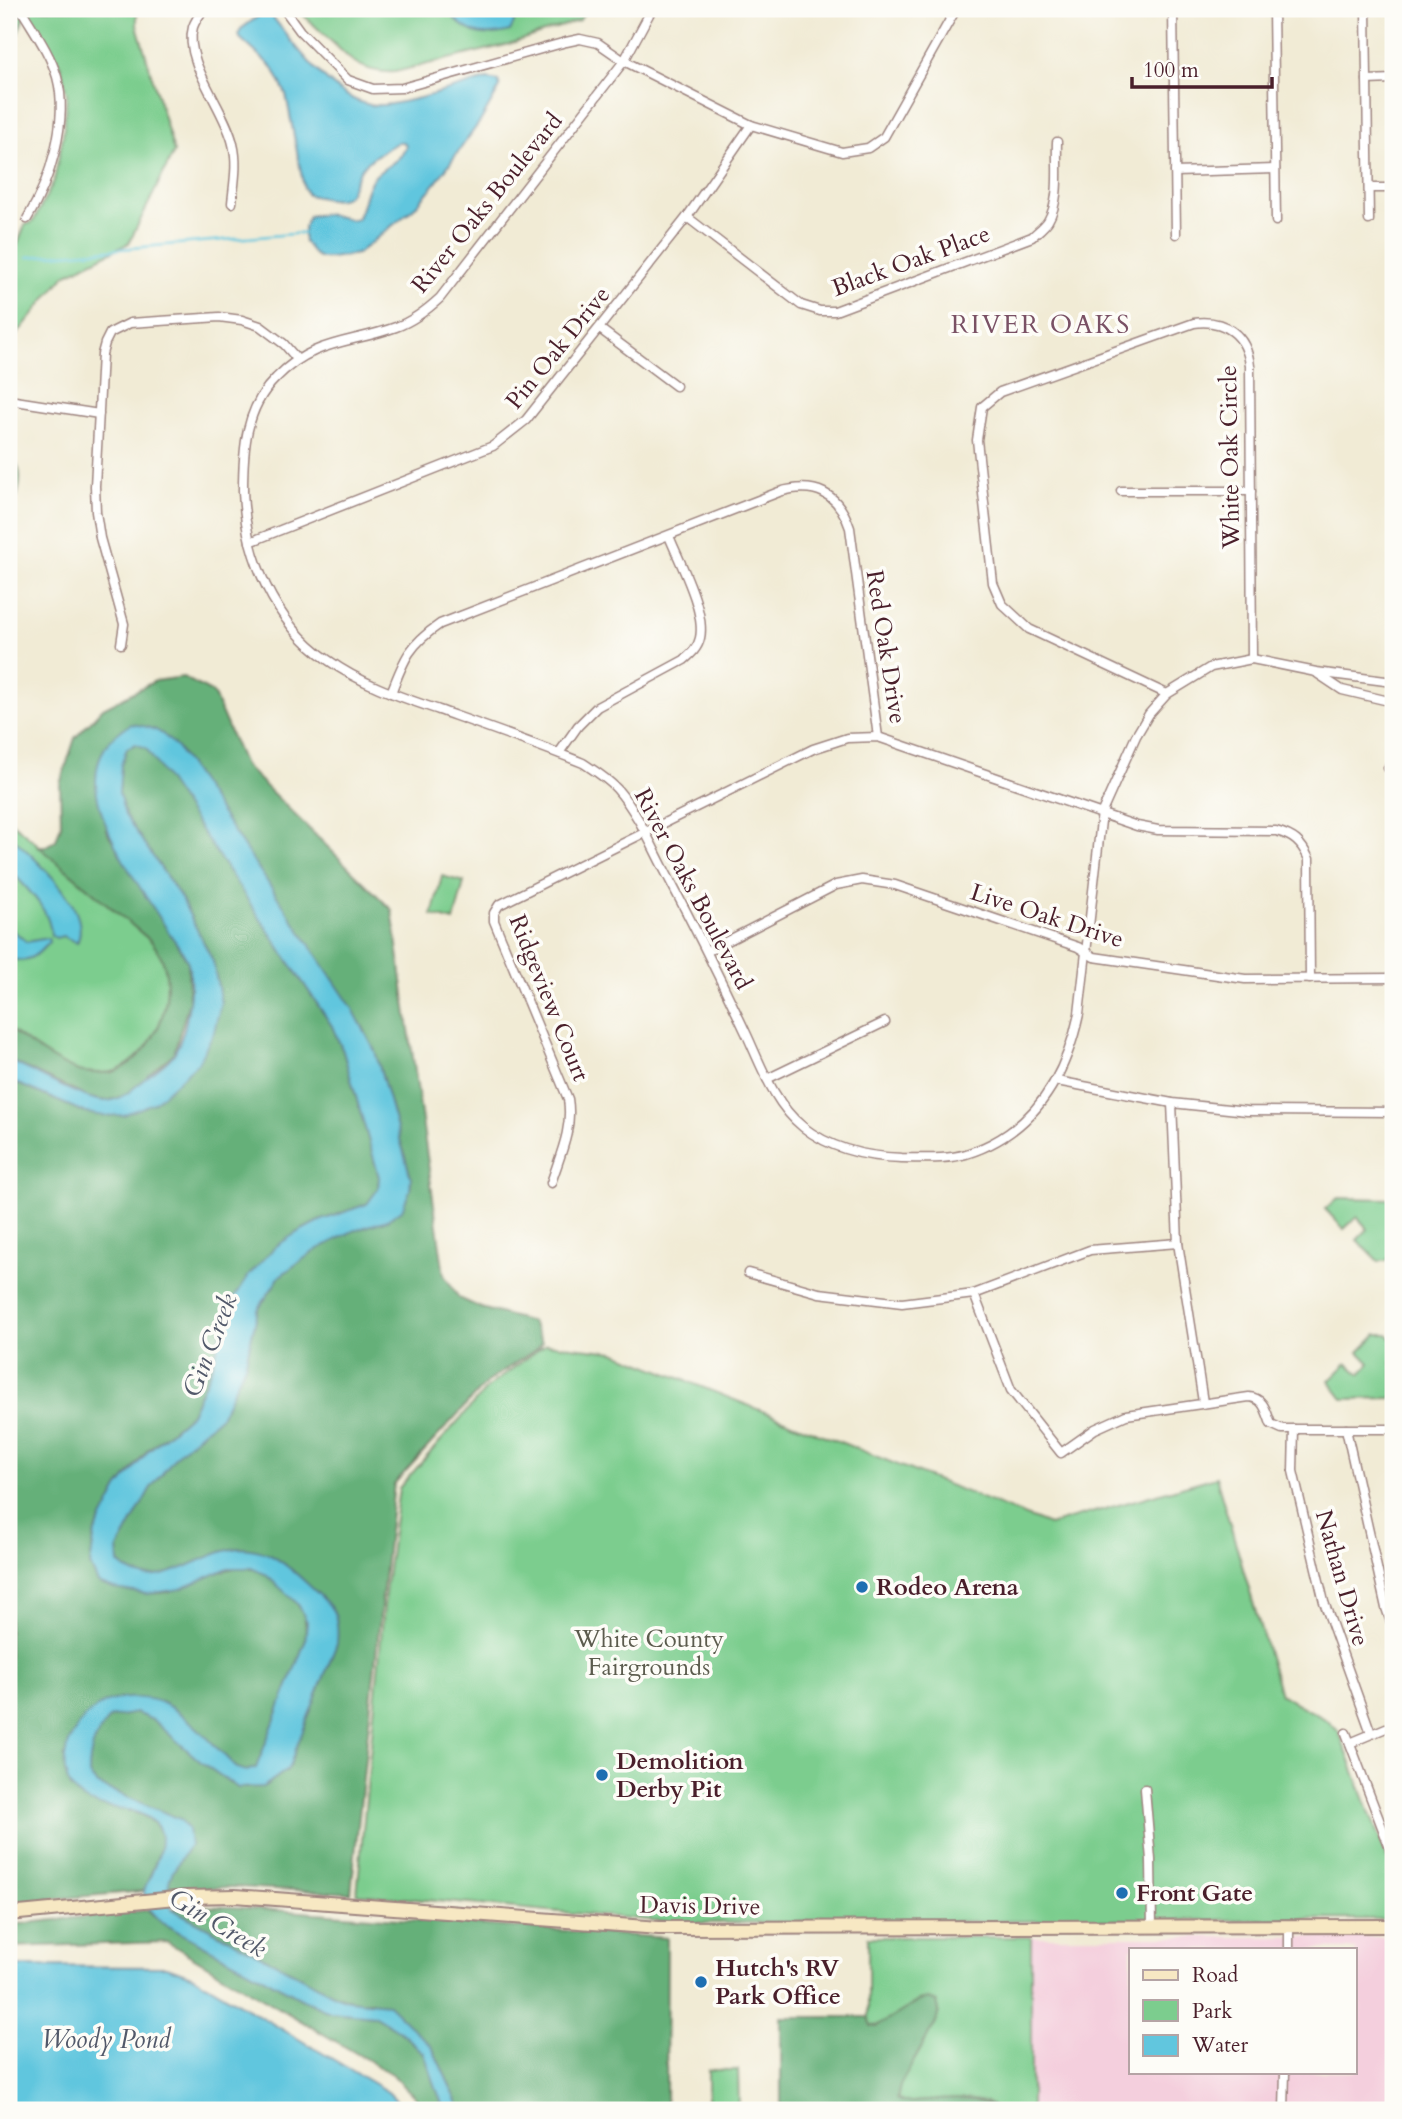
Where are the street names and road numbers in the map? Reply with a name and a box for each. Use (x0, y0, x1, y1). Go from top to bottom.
street label: River Oaks Boulevard (404, 106, 570, 300)
street label: Black Oak Place (827, 217, 995, 305)
street label: Pin Oak Drive (498, 280, 618, 416)
street label: White Oak Circle (1212, 365, 1248, 550)
street label: Red Oak Drive (858, 568, 914, 726)
street label: River Oaks Boulevard (626, 783, 760, 996)
street label: Live Oak Drive (966, 876, 1128, 956)
street label: Ridgeview Court (501, 910, 598, 1087)
street label: Nathan Drive (1307, 1506, 1377, 1650)
street label: Davis Drive (639, 1888, 761, 1924)

